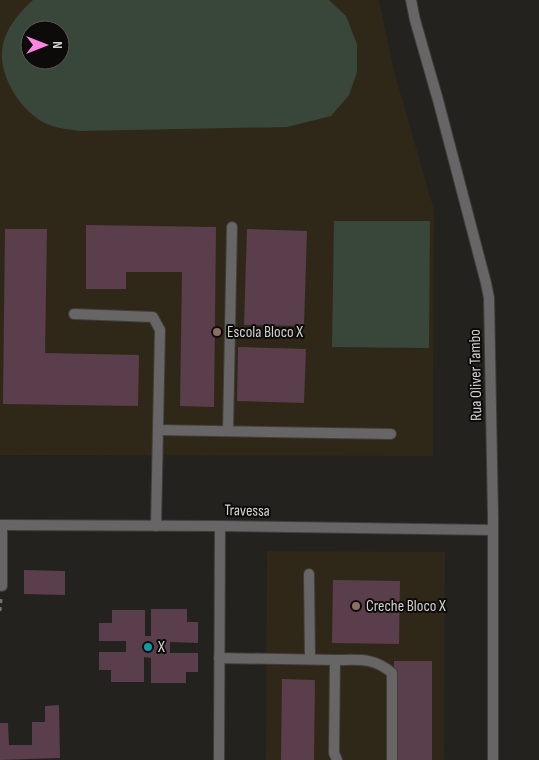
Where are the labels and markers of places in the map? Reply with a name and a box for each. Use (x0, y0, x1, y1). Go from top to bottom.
place label: Escola Bloco X (227, 323, 303, 342)
marker: Escola Bloco X (211, 326, 223, 338)
place label: Creche Bloco X (366, 597, 446, 616)
marker: Creche Bloco X (350, 600, 362, 612)
place label: X (157, 638, 165, 657)
marker: X (142, 641, 154, 653)

